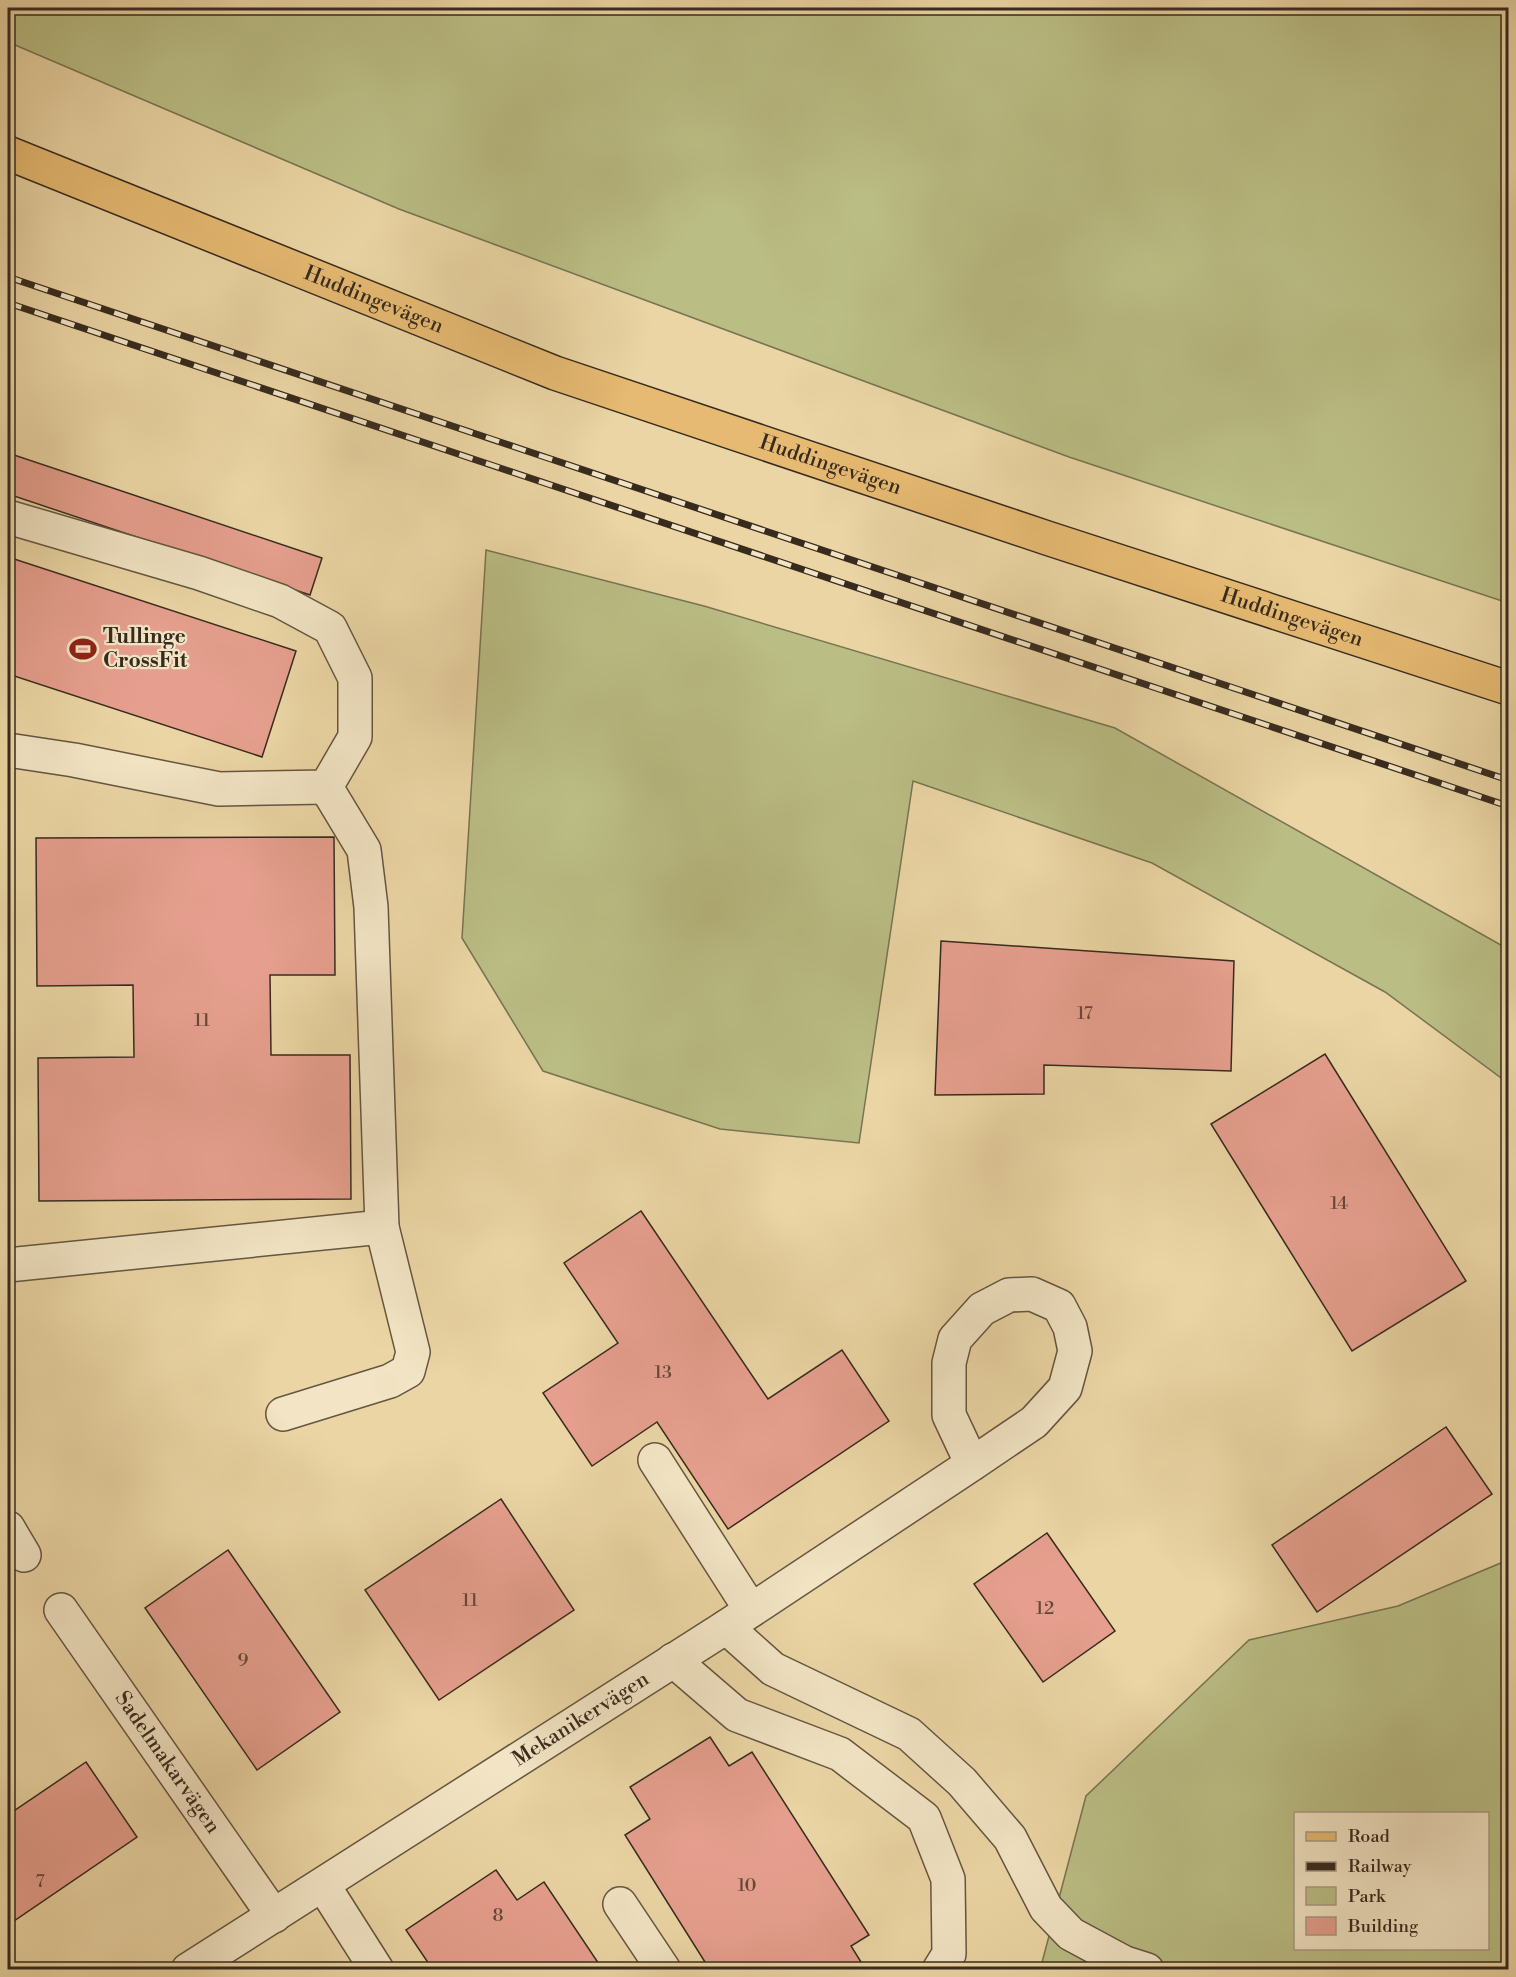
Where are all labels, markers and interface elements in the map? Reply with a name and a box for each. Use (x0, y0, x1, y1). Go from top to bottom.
street label: Huddingevägen (300, 260, 448, 340)
street label: Huddingevägen (756, 429, 905, 501)
street label: Huddingevägen (1217, 582, 1367, 653)
place label: Tullinge CrossFit (103, 624, 188, 674)
sports icon: Tullinge CrossFit (68, 634, 98, 664)
house number: 17 (1077, 1002, 1093, 1025)
house number: 11 (194, 1009, 210, 1032)
house number: 14 (1330, 1192, 1348, 1215)
house number: 13 (654, 1361, 672, 1384)
house number: 11 (462, 1589, 478, 1612)
house number: 12 (1036, 1597, 1054, 1620)
house number: 9 (238, 1649, 249, 1672)
street label: Mekanikervägen (508, 1666, 655, 1773)
street label: Sadelmakarvägen (109, 1686, 226, 1839)
legend (1294, 1812, 1489, 1950)
text: Road (1348, 1825, 1391, 1848)
text: Railway (1348, 1855, 1412, 1878)
house number: 7 (35, 1870, 45, 1893)
house number: 10 (737, 1874, 757, 1897)
text: Park (1348, 1885, 1387, 1908)
house number: 8 (492, 1904, 504, 1927)
text: Building (1347, 1915, 1419, 1938)

